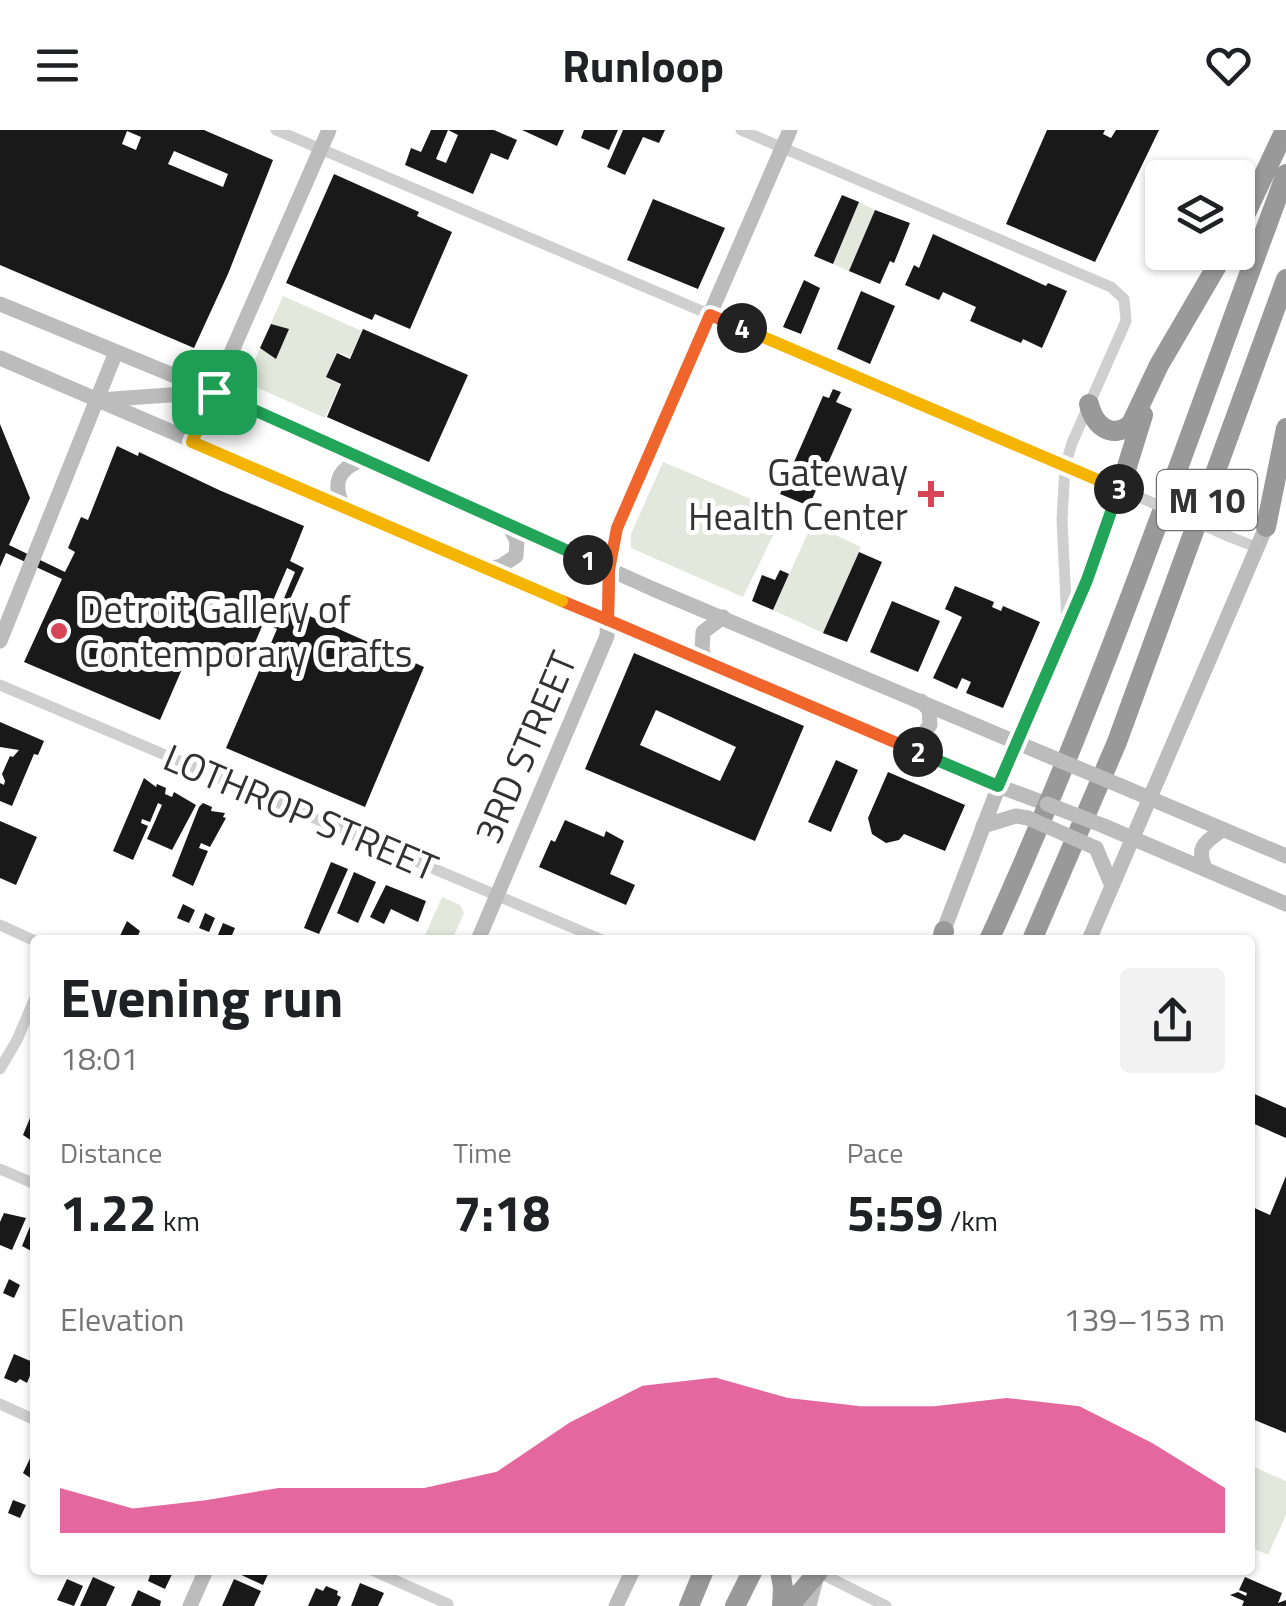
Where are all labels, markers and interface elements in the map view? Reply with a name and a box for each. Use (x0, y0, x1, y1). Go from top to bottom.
text: Runloop (562, 31, 724, 99)
icon: menu (30, 38, 85, 93)
icon: heart (1201, 38, 1256, 93)
map controls (1145, 160, 1255, 270)
button: layers (1145, 160, 1255, 270)
pin: 4 (717, 303, 767, 353)
text: 4 (734, 306, 750, 349)
pin (172, 350, 257, 435)
icon: arrive (187, 365, 242, 420)
place label: Gateway Health Center (688, 443, 908, 545)
pin: 3 (1094, 464, 1144, 514)
text: 3 (1111, 467, 1127, 510)
road number: M 10 (1157, 470, 1257, 530)
marker: Gateway Health Center (918, 481, 944, 507)
pin: 1 (563, 535, 613, 585)
text: 1 (580, 538, 596, 581)
place label: Detroit Gallery of Contemporary Crafts (79, 580, 412, 682)
marker: Detroit Gallery of Contemporary Crafts (48, 620, 70, 642)
street label: 3RD STREET (459, 642, 591, 852)
pin: 2 (893, 727, 943, 777)
street label: LOTHROP STREET (155, 728, 447, 896)
text: 2 (910, 730, 926, 773)
text: Evening run (60, 955, 343, 1038)
button: share (1120, 968, 1225, 1073)
text: 18:01 (60, 1034, 139, 1082)
text: Distance (60, 1131, 162, 1174)
text: Time (453, 1131, 512, 1174)
text: Pace (847, 1131, 903, 1174)
text: 1.22 (60, 1174, 157, 1250)
text: 7:18 (453, 1174, 550, 1250)
text: 5:59 (847, 1174, 943, 1250)
text: km (157, 1199, 200, 1242)
text: /km (943, 1199, 998, 1242)
text: Elevation (60, 1295, 184, 1343)
text: 139–153 m (1063, 1295, 1225, 1343)

